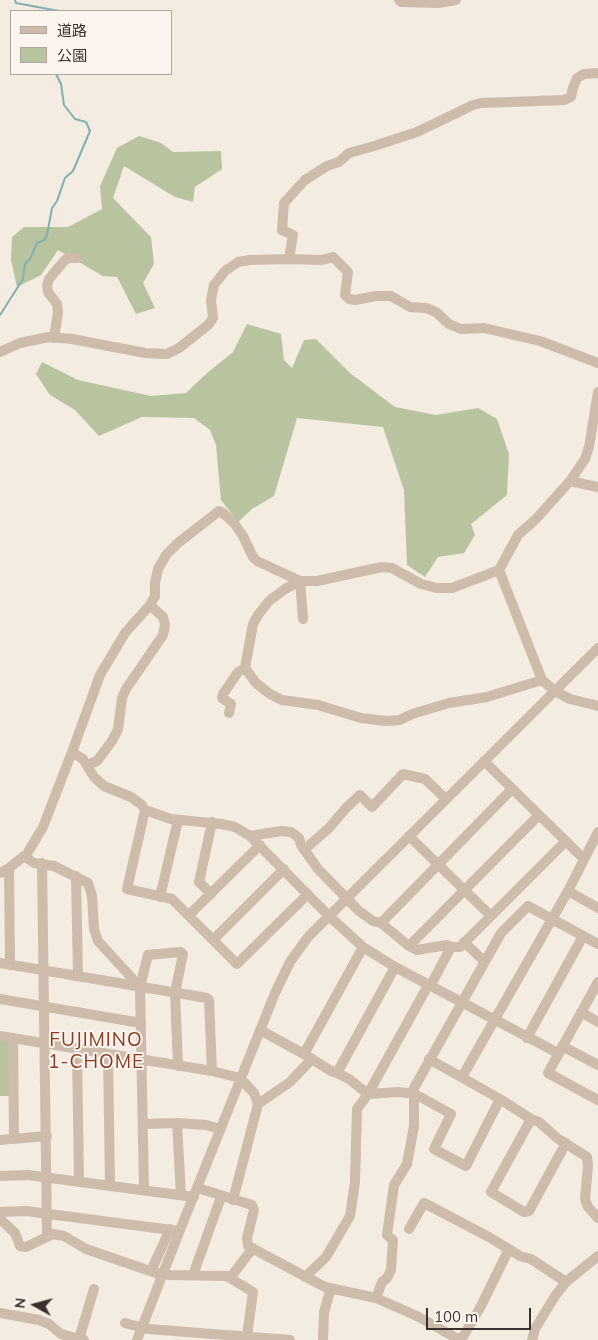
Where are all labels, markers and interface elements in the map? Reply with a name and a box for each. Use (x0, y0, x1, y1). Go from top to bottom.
legend (10, 10, 172, 75)
text: 道路 (57, 21, 87, 40)
text: 公園 (57, 46, 87, 65)
district label: FUJIMINO 1-CHOME (47, 1029, 145, 1073)
north arrow (10, 1280, 60, 1330)
text: N (11, 1297, 30, 1310)
scale bar (428, 1298, 533, 1330)
text: 100 m (434, 1307, 478, 1326)

